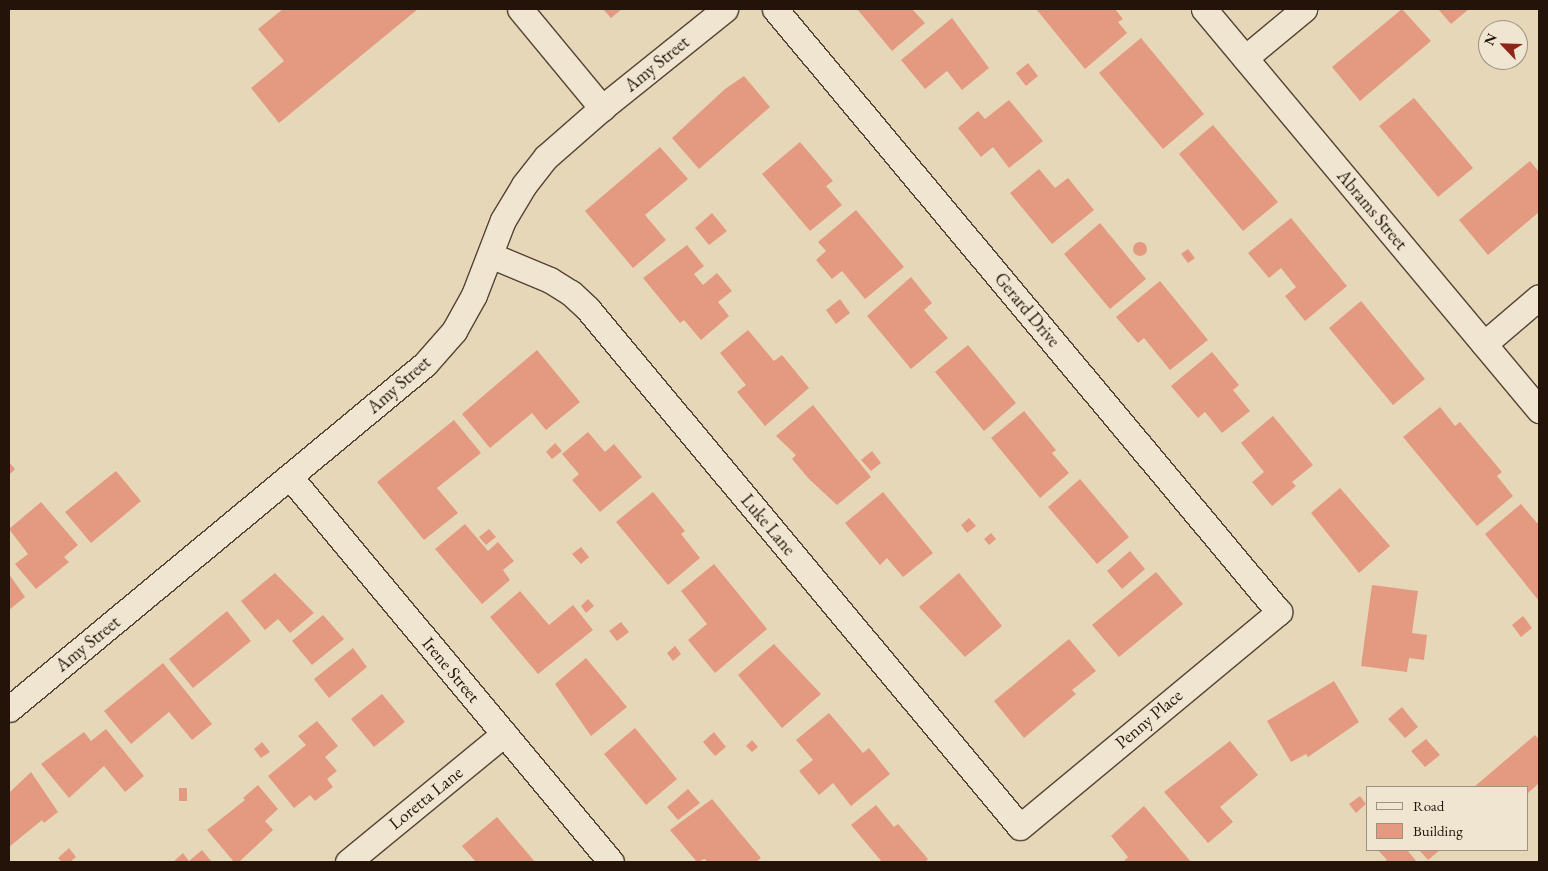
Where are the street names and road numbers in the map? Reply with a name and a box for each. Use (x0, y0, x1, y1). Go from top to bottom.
street label: Amy Street (620, 31, 694, 97)
street label: Abrams Street (1332, 166, 1412, 254)
street label: Gerard Drive (990, 268, 1064, 352)
street label: Amy Street (363, 352, 435, 418)
street label: Luke Lane (736, 490, 800, 560)
street label: Amy Street (51, 611, 125, 677)
street label: Irene Street (417, 633, 485, 707)
street label: Penny Place (1111, 685, 1187, 753)
street label: Loretta Lane (385, 762, 467, 834)

